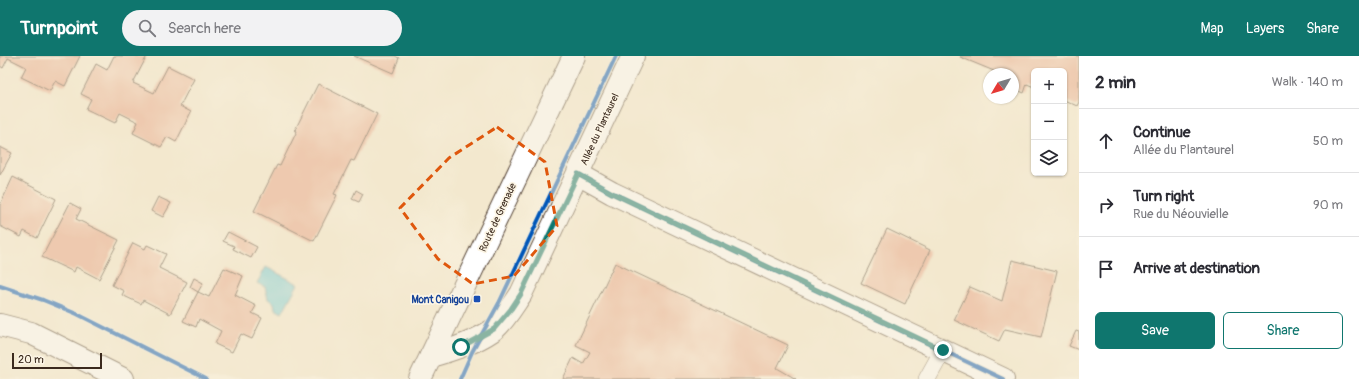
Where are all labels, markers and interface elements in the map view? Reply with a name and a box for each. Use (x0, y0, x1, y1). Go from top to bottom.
search box (122, 10, 402, 46)
text: Turnpoint (20, 16, 98, 40)
icon: search (136, 17, 158, 39)
text: Search here (168, 19, 241, 38)
text: Map (1201, 20, 1224, 37)
text: Layers (1246, 20, 1284, 37)
text: Share (1306, 20, 1339, 37)
north arrow (983, 68, 1019, 104)
map controls (1031, 68, 1067, 176)
button: + (1031, 68, 1067, 104)
text: 2 min (1095, 72, 1136, 93)
text: Walk · 140 m (1272, 74, 1343, 90)
street label: Allée du Plantaurel (578, 92, 622, 167)
button: − (1031, 104, 1067, 140)
text: Continue (1133, 123, 1191, 142)
icon: ahead (1095, 130, 1117, 152)
text: 50 m (1313, 133, 1343, 149)
button: layers (1031, 140, 1067, 176)
text: Allée du Plantaurel (1133, 142, 1234, 158)
street label: Route de Grenade (477, 181, 519, 254)
text: Turn right (1133, 187, 1194, 206)
icon: right (1095, 194, 1117, 216)
text: 90 m (1313, 197, 1343, 213)
text: Rue du Néouvielle (1133, 206, 1228, 222)
icon: arrive (1095, 258, 1117, 280)
text: Arrive at destination (1133, 259, 1260, 278)
place label: Mont Canigou (411, 294, 469, 306)
marker: Mont Canigou (472, 294, 482, 304)
button: Save (1095, 312, 1215, 349)
button: Share (1223, 312, 1343, 349)
route start (452, 338, 470, 356)
route end (934, 341, 952, 359)
scale bar (12, 351, 102, 370)
text: 20 m (18, 353, 44, 366)

